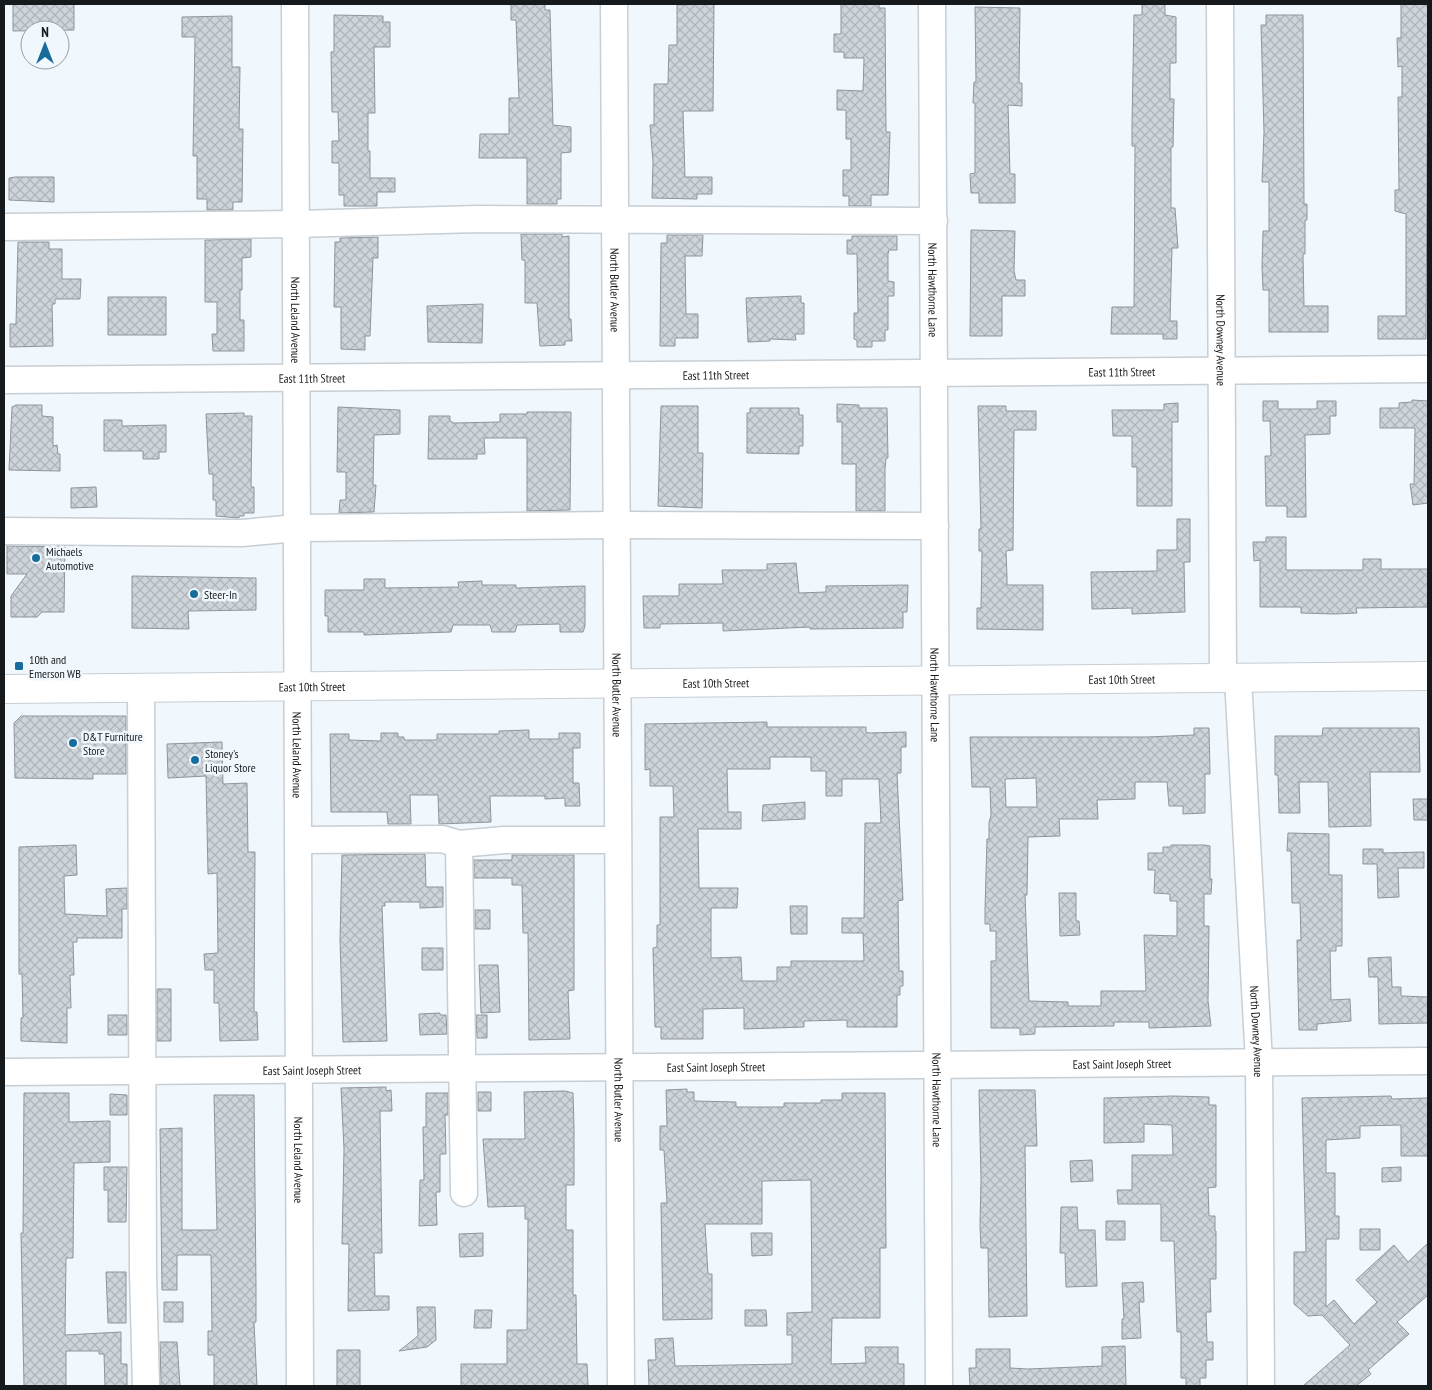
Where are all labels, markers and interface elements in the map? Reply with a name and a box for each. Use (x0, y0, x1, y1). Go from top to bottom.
north arrow (20, 20, 70, 70)
text: N (41, 23, 49, 41)
street label: North Hawthorne Lane (926, 243, 941, 337)
street label: North Butler Avenue (608, 248, 623, 332)
street label: North Leland Avenue (288, 277, 304, 363)
street label: North Downey Avenue (1214, 294, 1229, 386)
street label: East 11th Street (1089, 364, 1156, 379)
street label: East 11th Street (683, 367, 750, 382)
street label: East 11th Street (279, 370, 346, 385)
place label: Michaels Automotive (46, 544, 94, 573)
marker: Michaels Automotive (30, 552, 42, 564)
place label: Steer-In (204, 587, 237, 602)
marker: Steer-In (188, 588, 200, 600)
street label: North Hawthorne Lane (928, 648, 943, 742)
place label: 10th and Emerson WB (29, 652, 81, 681)
street label: North Butler Avenue (610, 653, 625, 737)
marker: 10th and Emerson WB (13, 660, 25, 672)
street label: East 10th Street (1089, 671, 1156, 687)
street label: East 10th Street (683, 675, 750, 690)
street label: East 10th Street (279, 678, 346, 694)
street label: North Leland Avenue (290, 712, 305, 798)
place label: D&T Furniture Store (83, 729, 143, 758)
marker: D&T Furniture Store (67, 737, 79, 749)
place label: Stoney's Liquor Store (205, 746, 256, 775)
marker: Stoney's Liquor Store (189, 754, 201, 766)
street label: North Downey Avenue (1247, 985, 1267, 1077)
street label: North Hawthorne Lane (930, 1053, 945, 1147)
street label: East Saint Joseph Street (1073, 1055, 1172, 1071)
street label: North Butler Avenue (612, 1058, 627, 1142)
street label: East Saint Joseph Street (667, 1059, 766, 1074)
street label: East Saint Joseph Street (263, 1062, 362, 1078)
street label: North Leland Avenue (292, 1117, 307, 1203)

